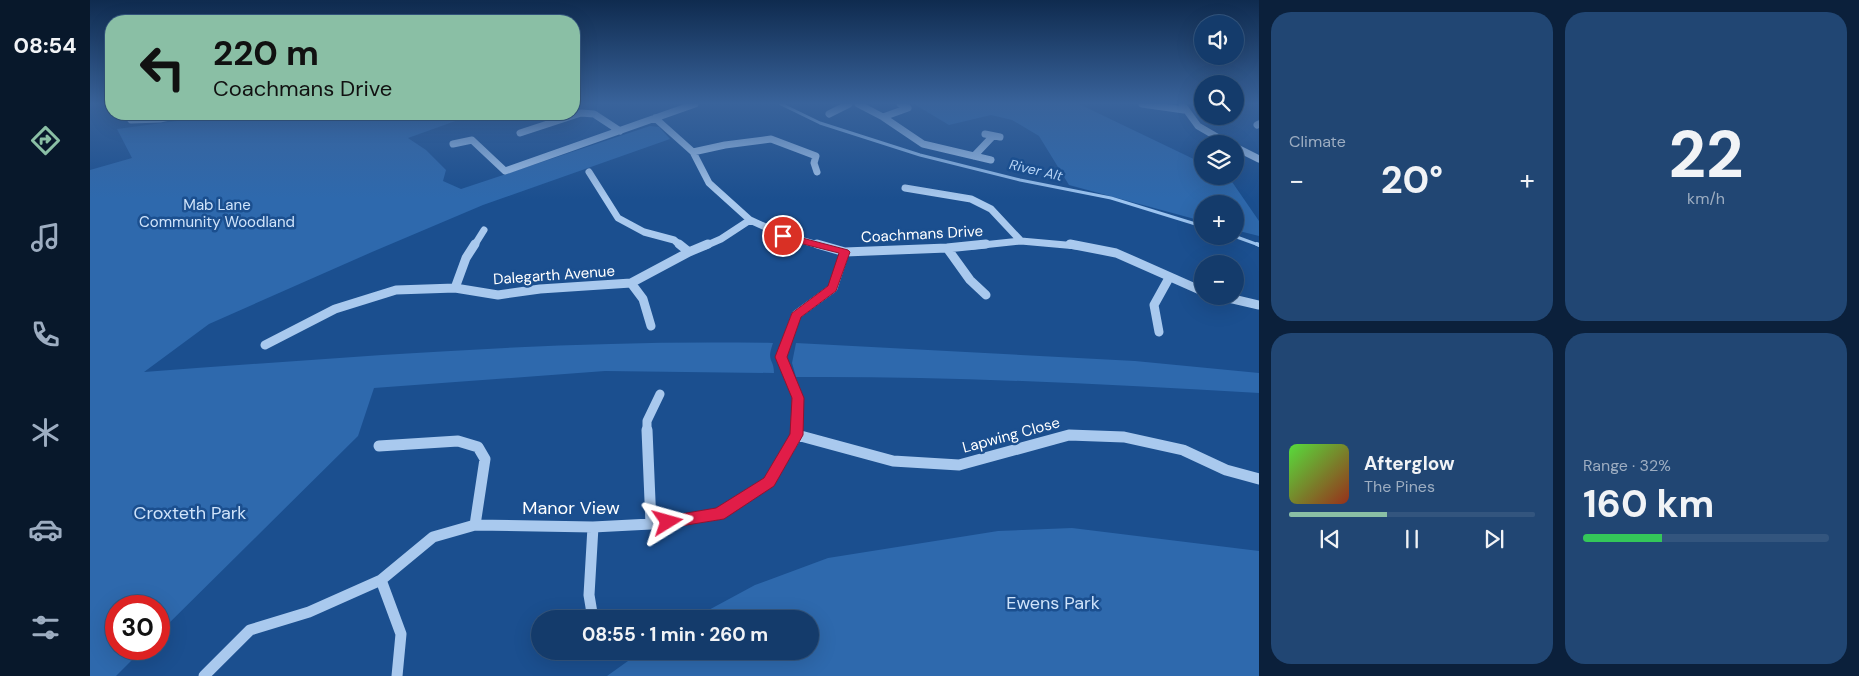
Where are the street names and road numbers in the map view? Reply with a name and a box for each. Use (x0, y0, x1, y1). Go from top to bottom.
street label: Coachmans Drive (860, 221, 984, 247)
street label: Dalegarth Avenue (493, 261, 615, 289)
street label: Lapwing Close (960, 412, 1062, 458)
street label: Manor View (522, 496, 620, 520)

